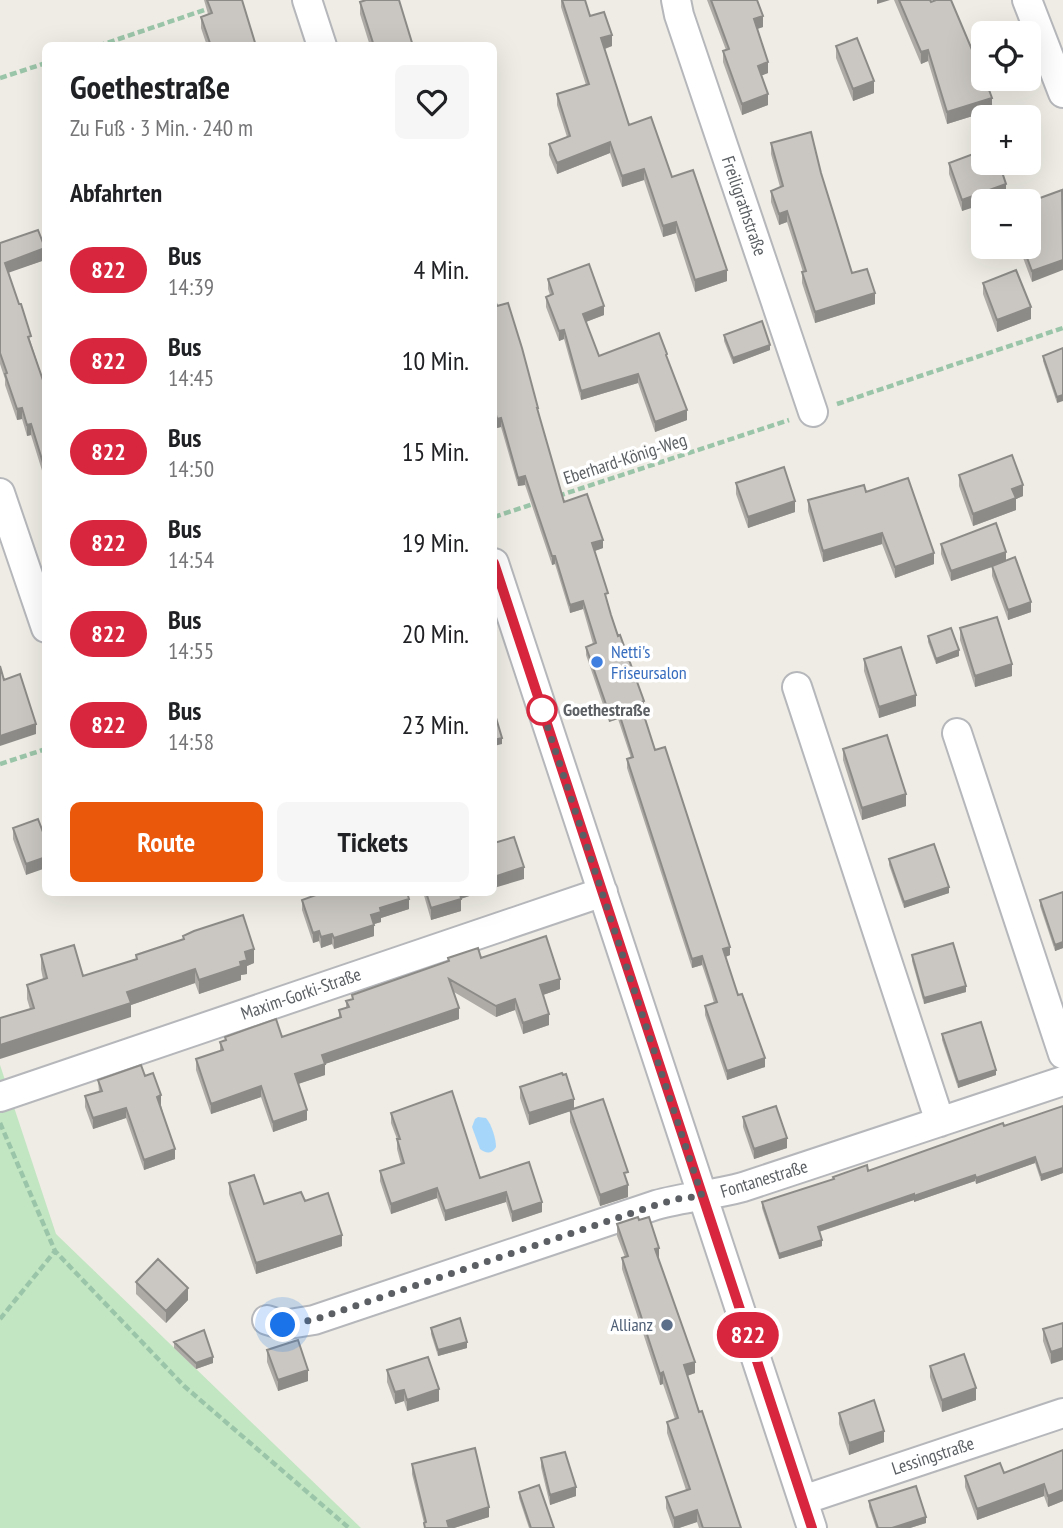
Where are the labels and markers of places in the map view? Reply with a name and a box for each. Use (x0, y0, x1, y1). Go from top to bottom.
place label: Netti's Friseursalon (611, 640, 687, 684)
marker: Netti's Friseursalon (589, 654, 605, 670)
marker: Goethestraße (527, 695, 557, 725)
place label: Goethestraße (563, 698, 651, 721)
place label: Allianz (611, 1313, 653, 1336)
marker: Allianz (659, 1317, 675, 1333)

